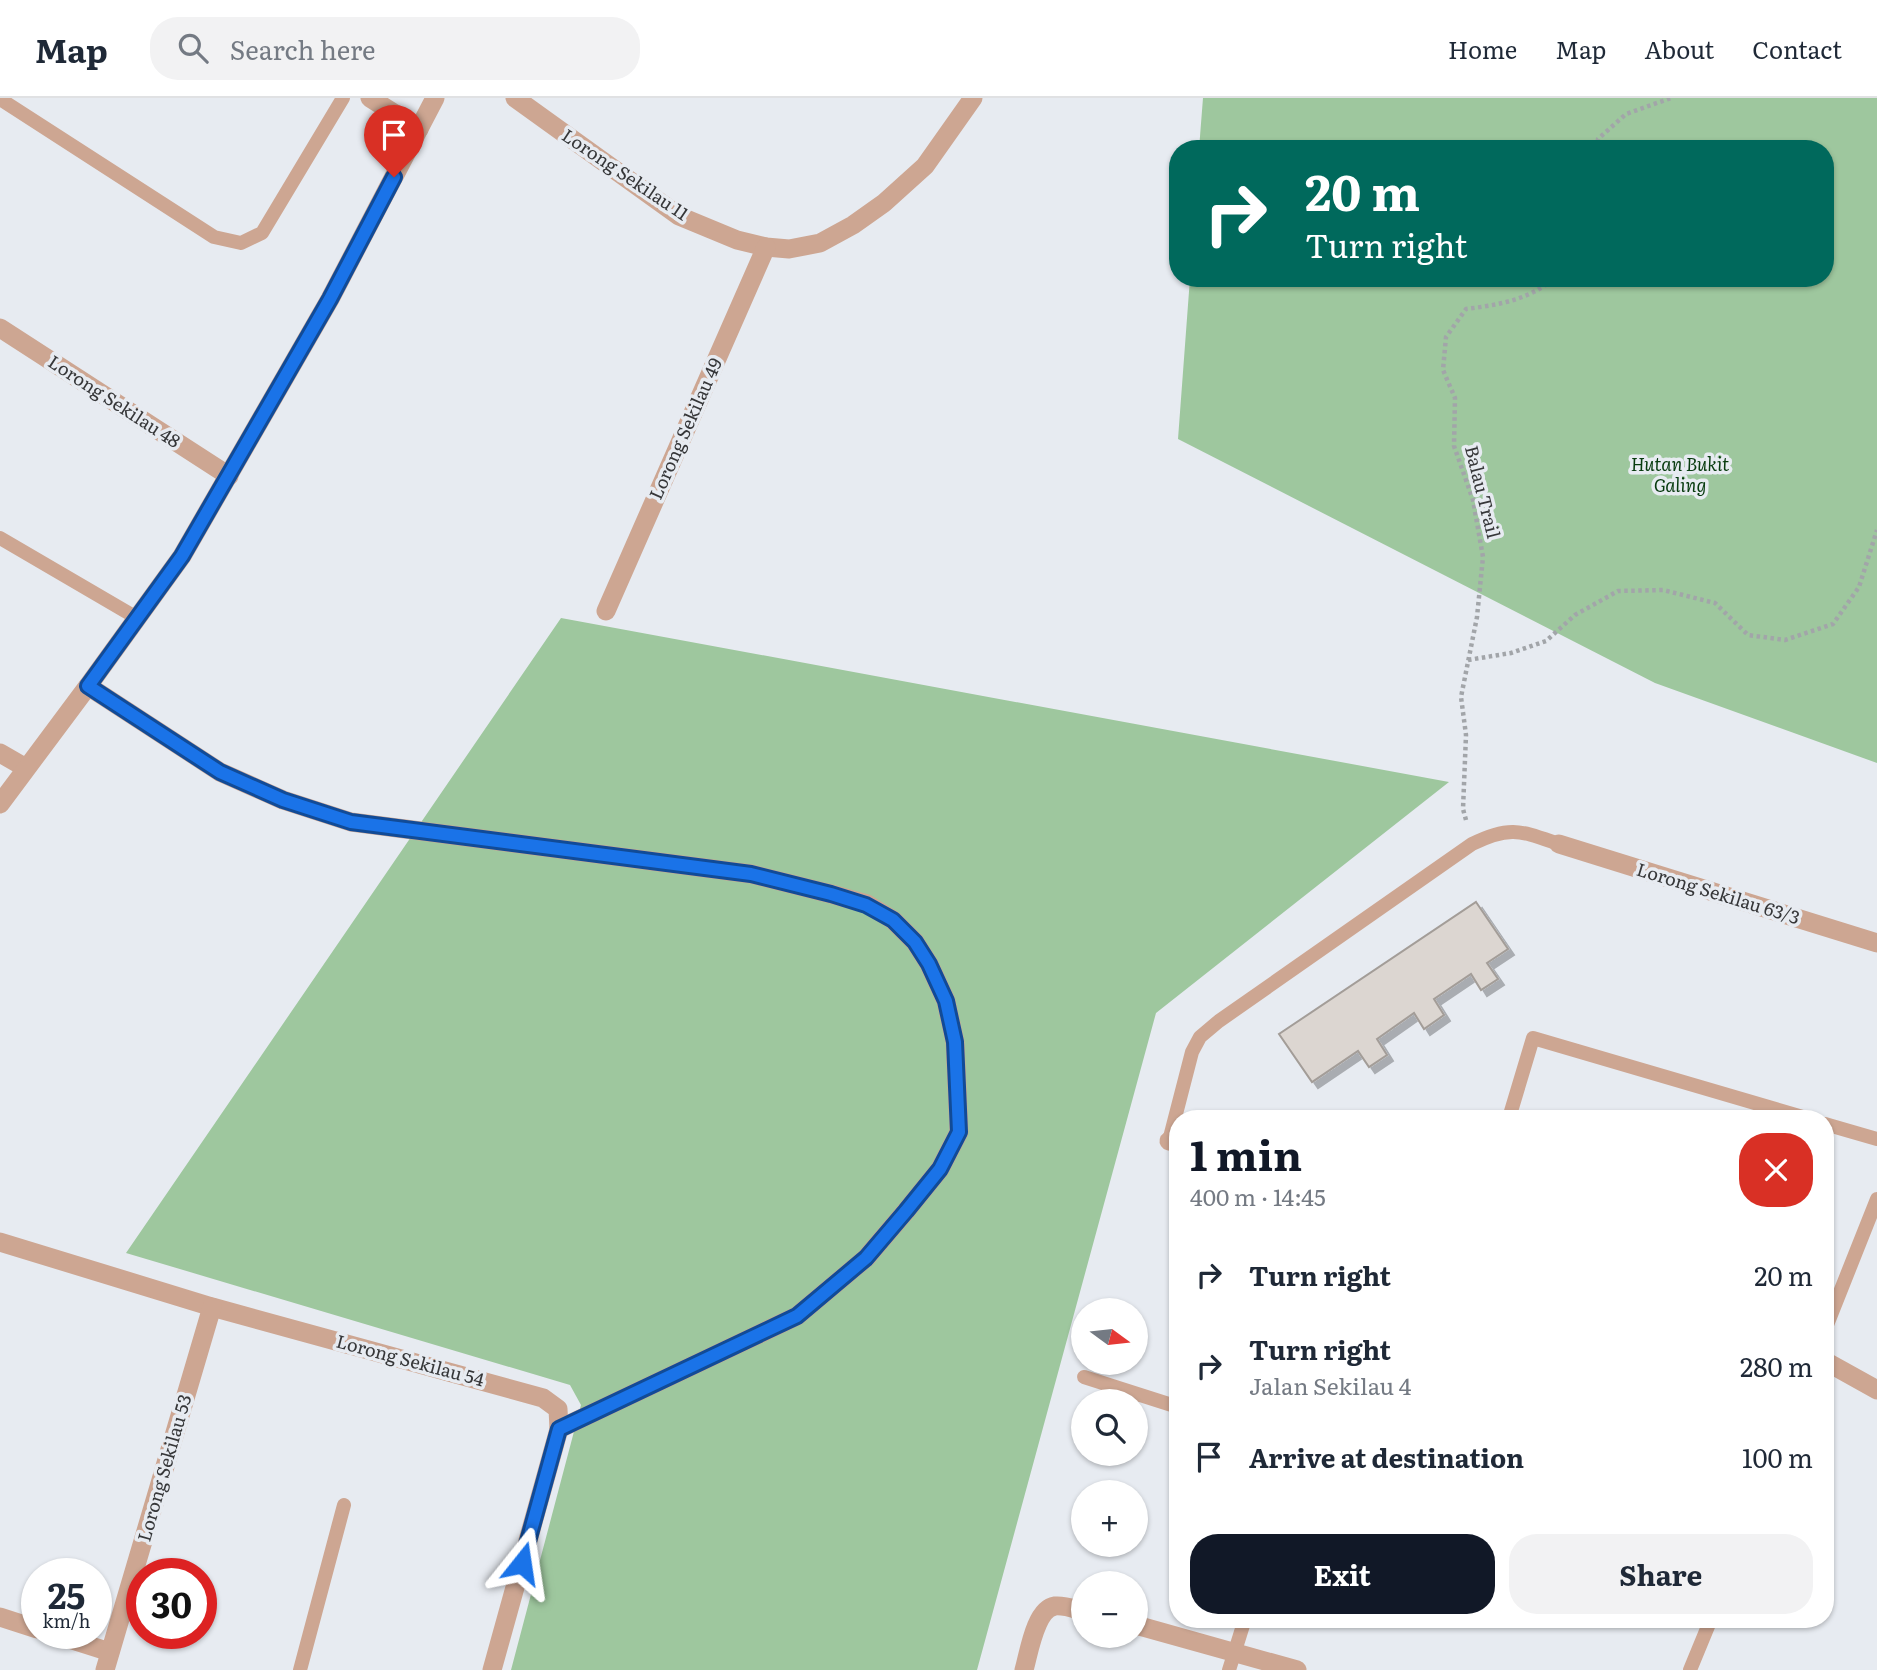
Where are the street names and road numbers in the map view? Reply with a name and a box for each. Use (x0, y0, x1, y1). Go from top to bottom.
street label: Lorong Sekilau 11 (557, 121, 695, 226)
street label: Lorong Sekilau 48 (43, 348, 186, 454)
street label: Lorong Sekilau 49 (641, 353, 728, 504)
street label: Balau Trail (1459, 442, 1508, 541)
street label: Lorong Sekilau 63/3 (1634, 855, 1803, 930)
street label: Lorong Sekilau 54 (333, 1327, 487, 1392)
street label: Lorong Sekilau 53 (130, 1391, 197, 1544)

